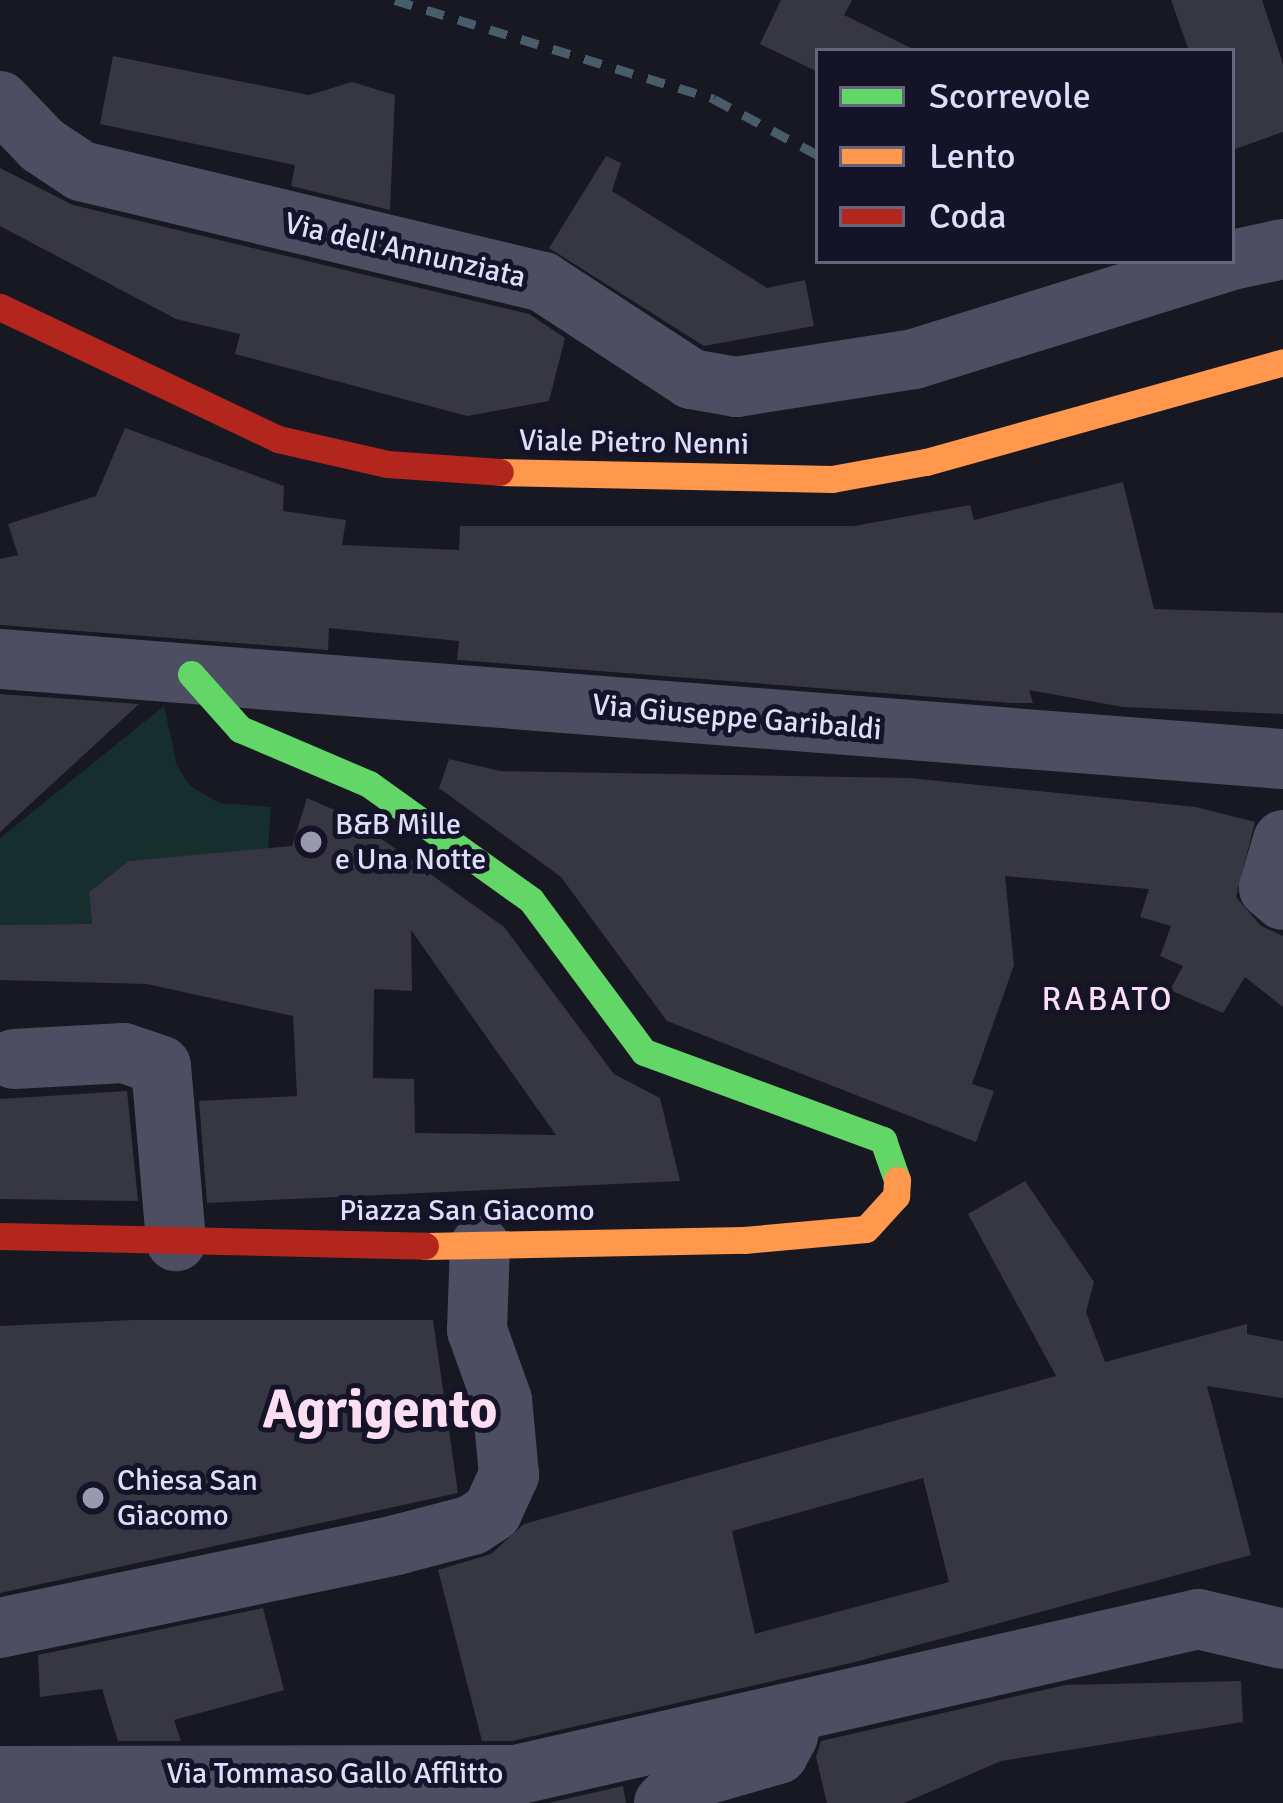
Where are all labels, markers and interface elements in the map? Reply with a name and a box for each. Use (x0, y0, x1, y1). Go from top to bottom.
legend (815, 48, 1235, 264)
text: Scorrevole (929, 74, 1091, 119)
text: Lento (929, 134, 1016, 179)
text: Coda (929, 194, 1007, 239)
street label: Via dell'Annunziata (281, 206, 529, 296)
street label: Viale Pietro Nenni (519, 423, 749, 463)
street label: Via Giuseppe Garibaldi (591, 687, 883, 749)
place label: B&B Mille e Una Notte (335, 807, 486, 878)
marker: B&B Mille e Una Notte (298, 829, 324, 855)
district label: RABATO (1041, 980, 1175, 1020)
street label: Piazza San Giacomo (339, 1193, 595, 1229)
district label: Agrigento (263, 1378, 497, 1442)
place label: Chiesa San Giacomo (117, 1463, 258, 1534)
marker: Chiesa San Giacomo (80, 1485, 106, 1511)
street label: Via Tommaso Gallo Afflitto (167, 1756, 503, 1792)

